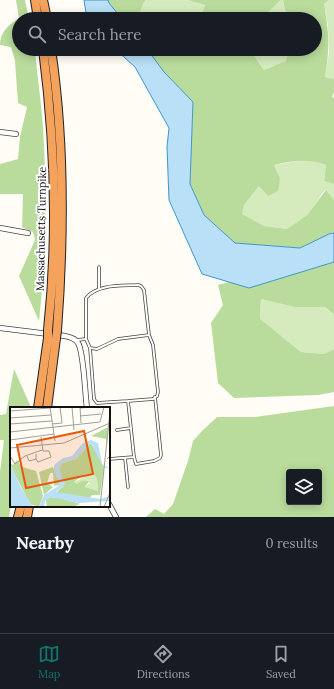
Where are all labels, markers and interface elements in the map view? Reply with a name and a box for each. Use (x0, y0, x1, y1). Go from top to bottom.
search box (12, 12, 322, 56)
icon: search (26, 23, 48, 45)
text: Search here (58, 25, 141, 44)
street label: Massachusetts Turnpike (33, 167, 49, 291)
inset map (10, 407, 110, 507)
map controls (286, 469, 322, 505)
button: layers (286, 469, 322, 505)
text: Nearby (16, 532, 74, 554)
text: 0 results (266, 535, 318, 552)
tab: Map (38, 643, 60, 681)
tab: Directions (137, 643, 190, 681)
tab: Saved (266, 643, 296, 681)

